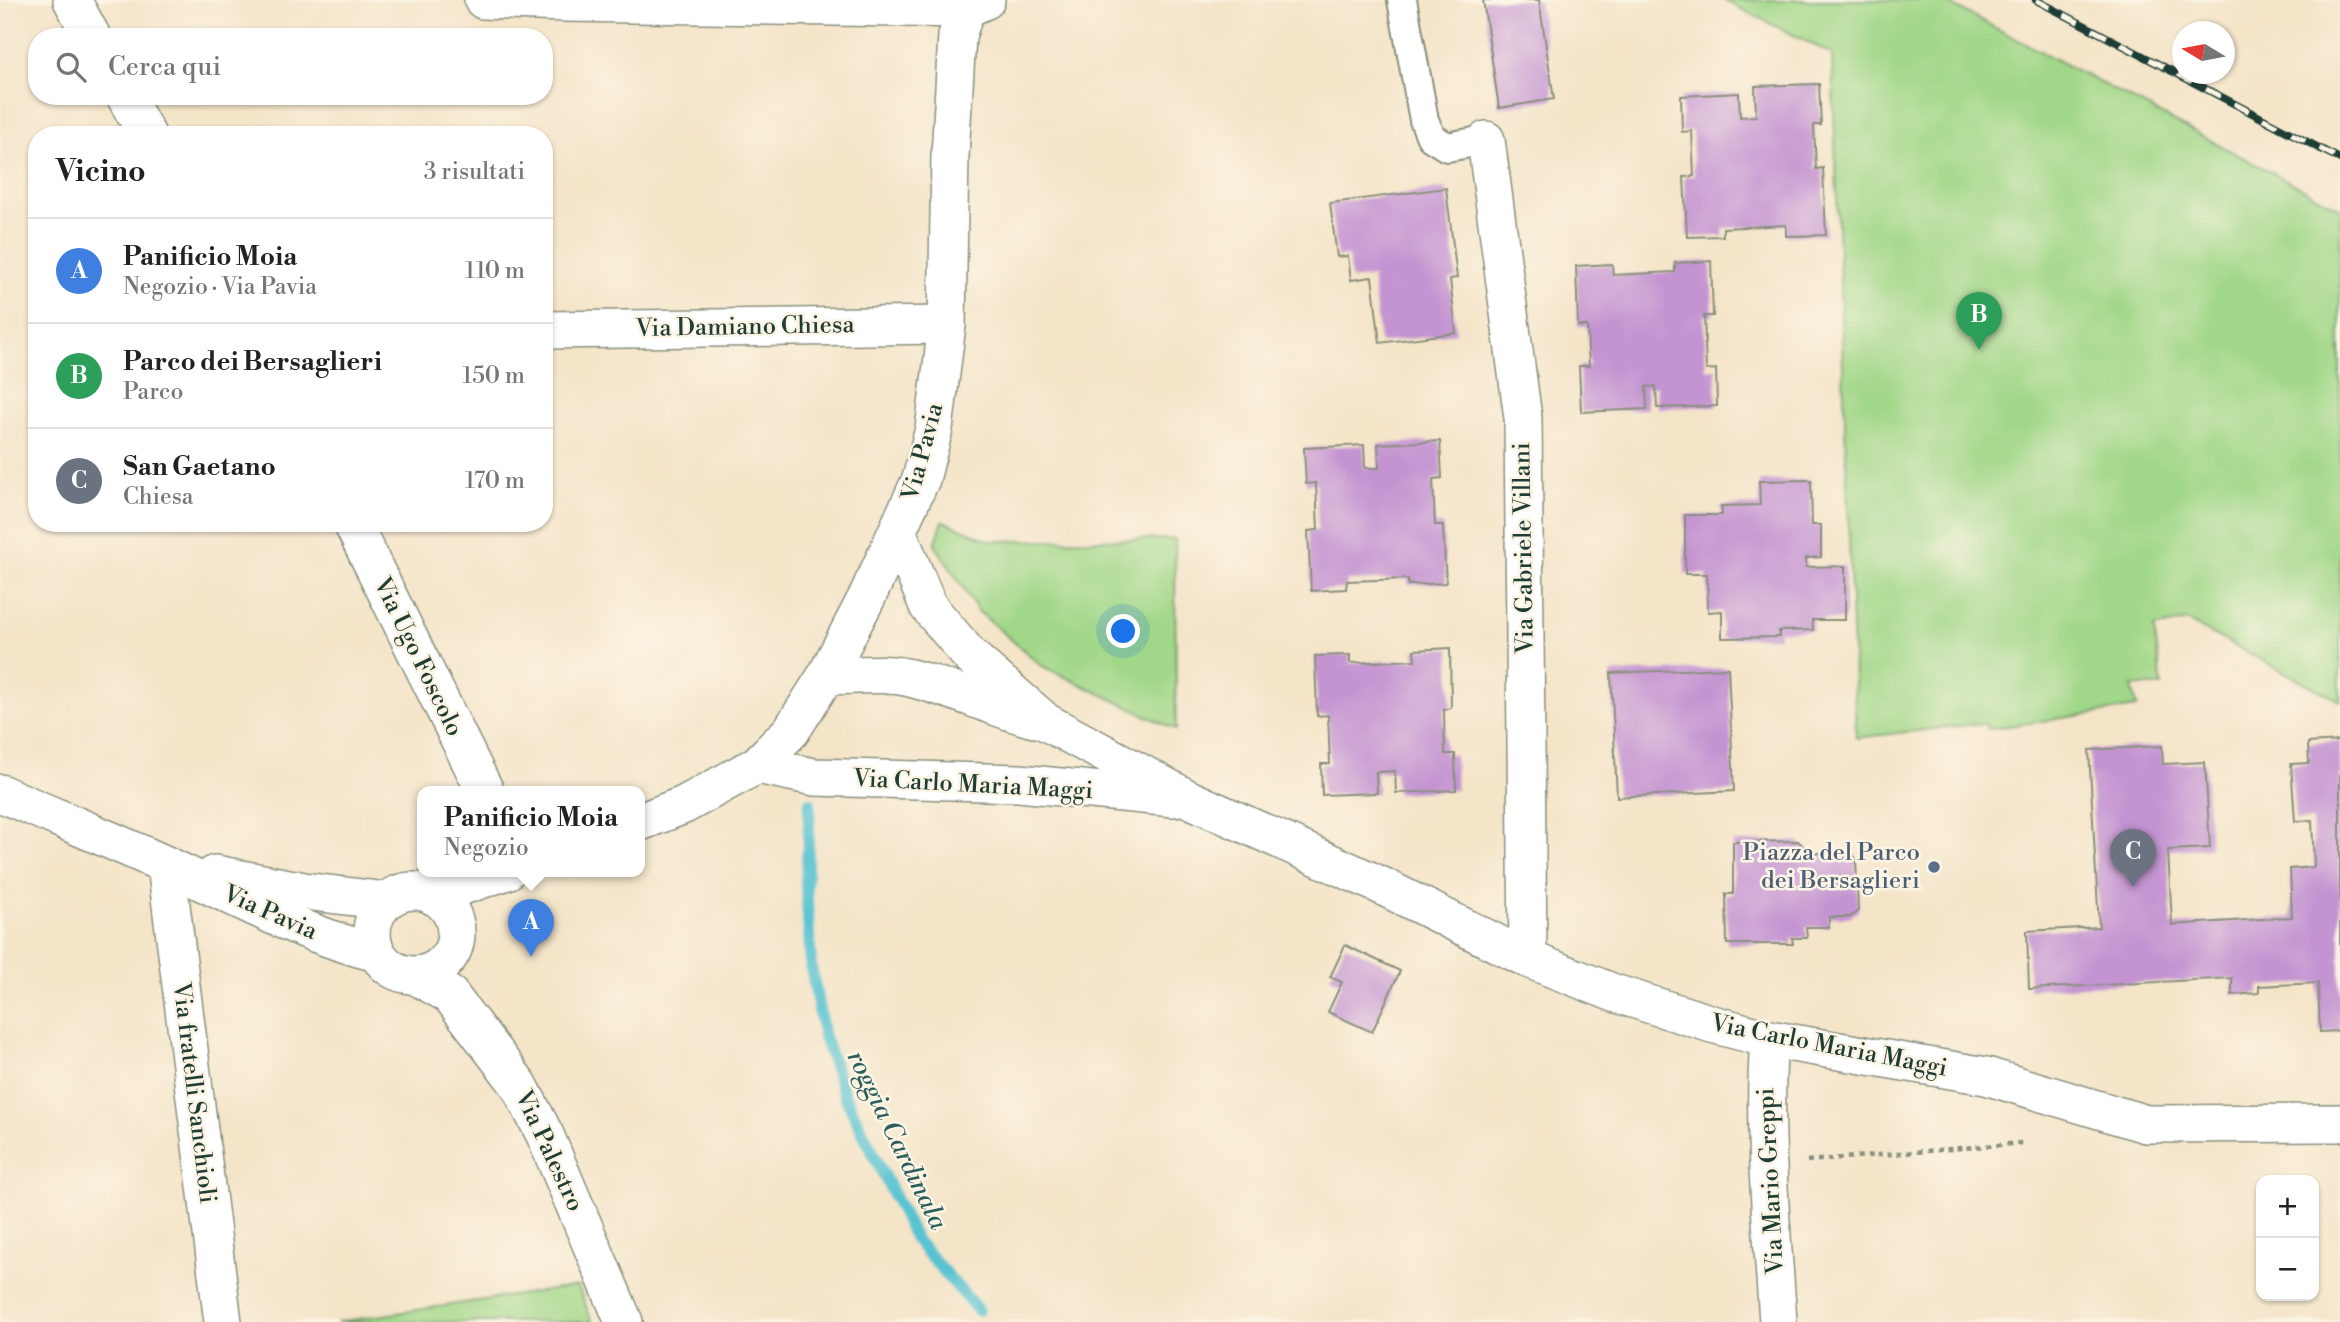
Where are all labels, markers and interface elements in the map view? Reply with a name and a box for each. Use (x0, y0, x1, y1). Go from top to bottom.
north arrow (2172, 21, 2235, 84)
search box (28, 28, 553, 105)
icon: search (52, 48, 90, 86)
text: Cerca qui (108, 51, 221, 83)
text: Vicino (56, 153, 146, 191)
text: 3 risultati (424, 158, 525, 186)
text: Panificio Moia (123, 241, 297, 273)
text: A (71, 257, 87, 285)
text: 110 m (465, 257, 525, 285)
text: Negozio · Via Pavia (123, 273, 317, 301)
pin: B (1956, 292, 2002, 350)
street label: Via Damiano Chiesa (634, 310, 856, 344)
text: Parco dei Bersaglieri (123, 346, 382, 378)
text: B (70, 362, 88, 390)
text: 150 m (462, 362, 525, 390)
text: Parco (123, 378, 183, 406)
street label: Via Pavia (895, 399, 951, 505)
street label: Via Gabriele Villani (1507, 442, 1541, 655)
text: San Gaetano (123, 451, 276, 483)
text: C (71, 467, 87, 495)
text: 170 m (465, 467, 525, 495)
text: Chiesa (123, 483, 193, 511)
street label: Via Ugo Foscolo (366, 572, 469, 741)
your location (1106, 614, 1140, 648)
street label: Via Carlo Maria Maggi (851, 764, 1094, 806)
popup (417, 786, 645, 877)
text: Panificio Moia (444, 802, 618, 834)
pin: C (2110, 829, 2156, 887)
text: Negozio (444, 834, 529, 862)
place label: Piazza del Parco dei Bersaglieri (1743, 838, 1920, 896)
marker: Piazza del Parco dei Bersaglieri (1926, 859, 1942, 875)
street label: Via Pavia (217, 879, 323, 947)
pin: A (508, 899, 554, 957)
street label: Via fratelli Sanchioli (165, 980, 222, 1205)
street label: Via Carlo Maria Maggi (1707, 1008, 1950, 1084)
water label: roggia Cardinala (840, 1045, 955, 1236)
street label: Via Palestro (507, 1085, 590, 1216)
street label: Via Mario Greppi (1751, 1087, 1791, 1276)
map controls (2256, 1175, 2319, 1301)
button: + (2256, 1175, 2319, 1238)
button: − (2256, 1238, 2319, 1301)

